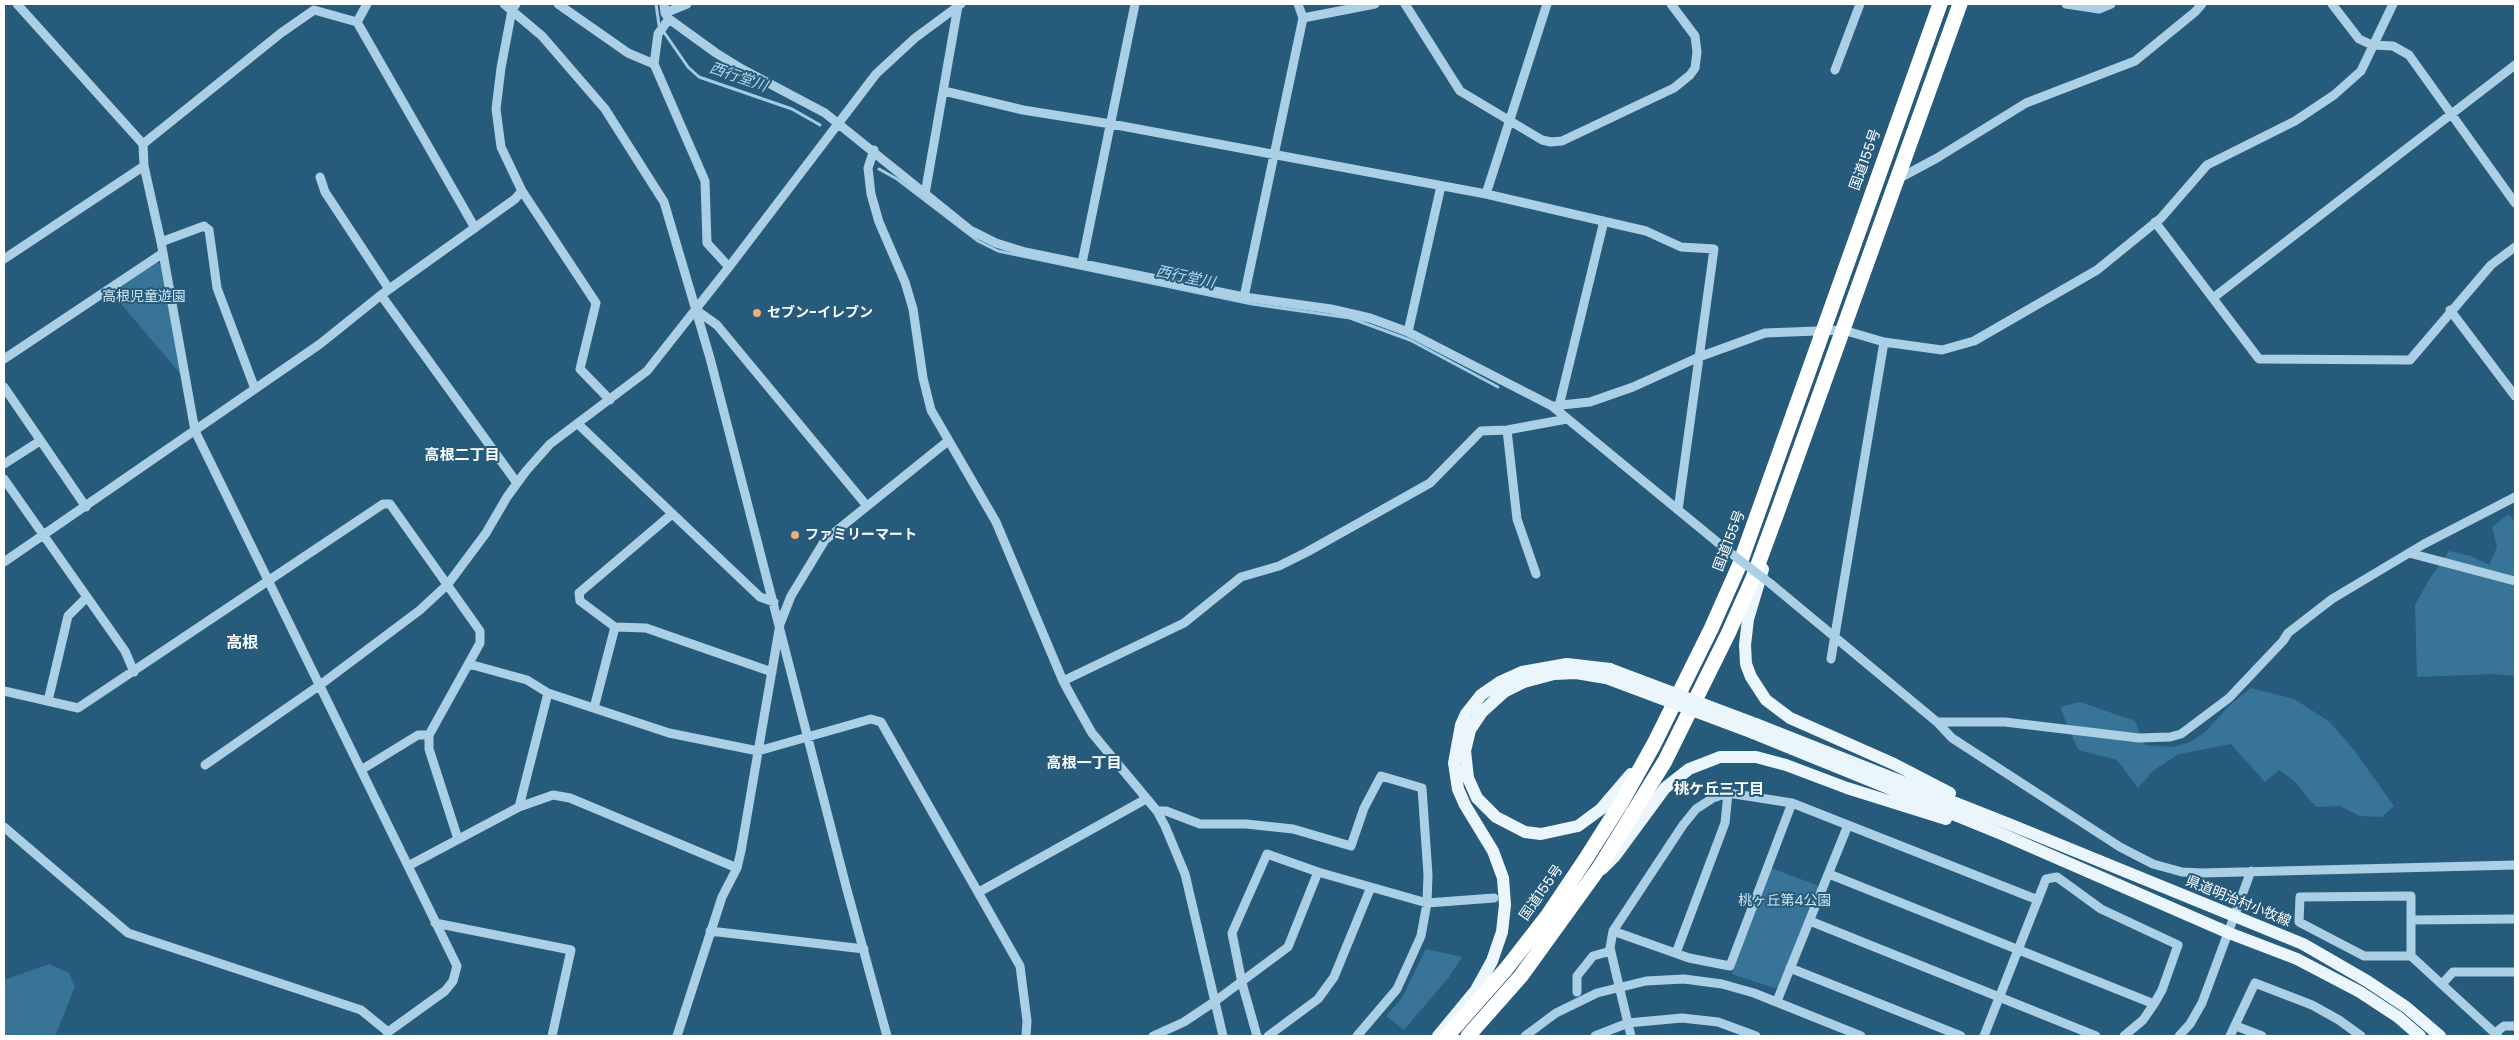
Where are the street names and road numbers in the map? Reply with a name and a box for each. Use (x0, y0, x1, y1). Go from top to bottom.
street label: 国道155号 (1847, 127, 1885, 193)
street label: 国道155号 (1711, 508, 1749, 574)
street label: 国道155号 (1517, 862, 1567, 924)
street label: 県道明治村小牧線 (2183, 873, 2293, 931)

